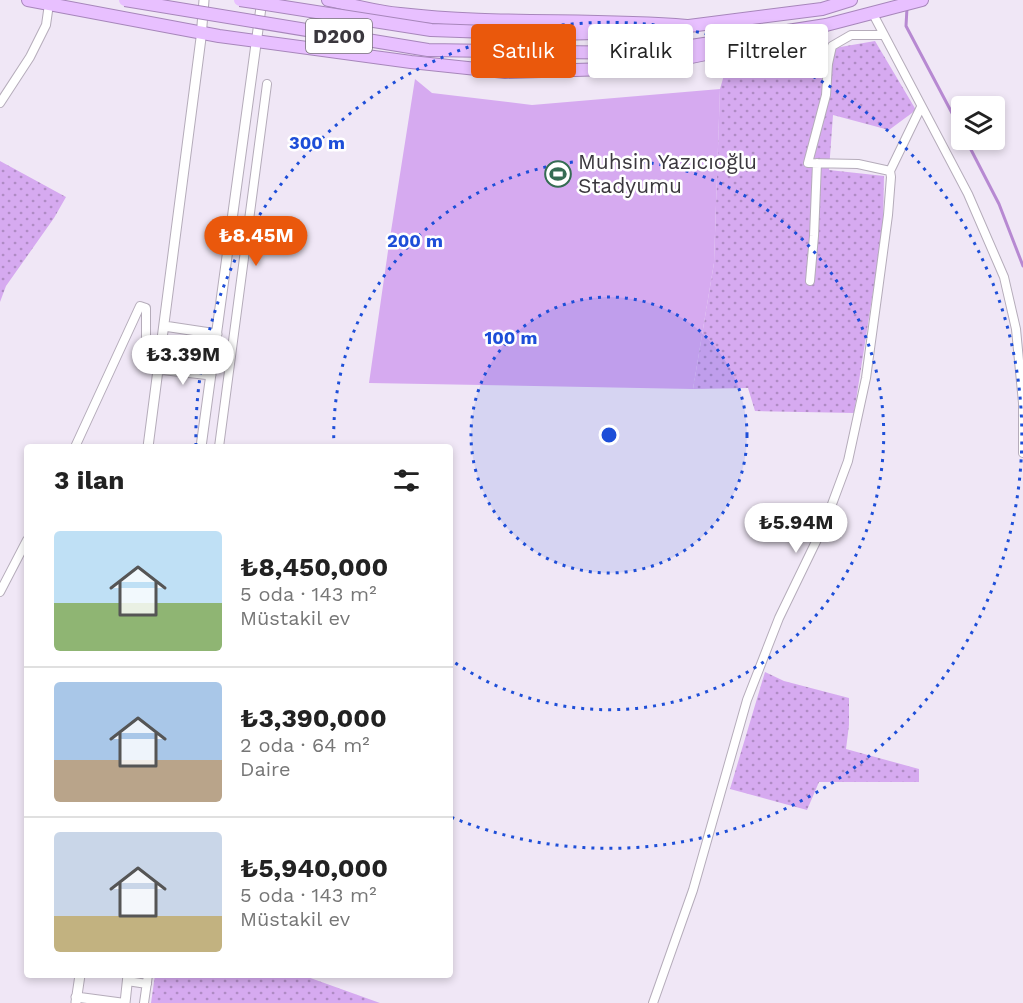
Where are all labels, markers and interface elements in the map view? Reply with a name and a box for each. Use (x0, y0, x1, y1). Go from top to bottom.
road number: D200 (306, 19, 372, 53)
chip: Satılık (471, 24, 576, 78)
chip: Kiralık (588, 24, 693, 78)
chip: Filtreler (705, 24, 828, 78)
map controls (951, 96, 1005, 150)
button: layers (951, 96, 1005, 150)
text: 300 m (289, 132, 345, 153)
place label: Muhsin Yazıcıoğlu Stadyumu (578, 149, 757, 198)
sports icon: Muhsin Yazıcıoğlu Stadyumu (543, 159, 573, 189)
pin: ₺8.45M (207, 216, 305, 267)
text: ₺8.45M (218, 223, 294, 247)
text: 200 m (387, 230, 443, 251)
text: 100 m (484, 327, 538, 348)
pin: ₺3.39M (134, 335, 232, 386)
text: ₺3.39M (146, 342, 220, 366)
centre of rings (599, 425, 619, 445)
icon: filters (390, 464, 423, 497)
text: 3 ilan (54, 465, 124, 495)
pin: ₺5.94M (747, 503, 845, 554)
text: ₺5.94M (758, 510, 834, 534)
text: ₺8,450,000 (240, 552, 388, 582)
icon: home (102, 555, 174, 627)
text: 5 oda · 143 m² (240, 582, 376, 606)
text: Müstakil ev (240, 606, 350, 630)
text: ₺3,390,000 (240, 703, 387, 733)
icon: home (102, 706, 174, 778)
text: 2 oda · 64 m² (240, 733, 370, 757)
text: Daire (240, 757, 290, 781)
text: ₺5,940,000 (240, 853, 388, 883)
icon: home (102, 856, 174, 928)
text: 5 oda · 143 m² (240, 883, 376, 907)
text: Müstakil ev (240, 907, 350, 931)

